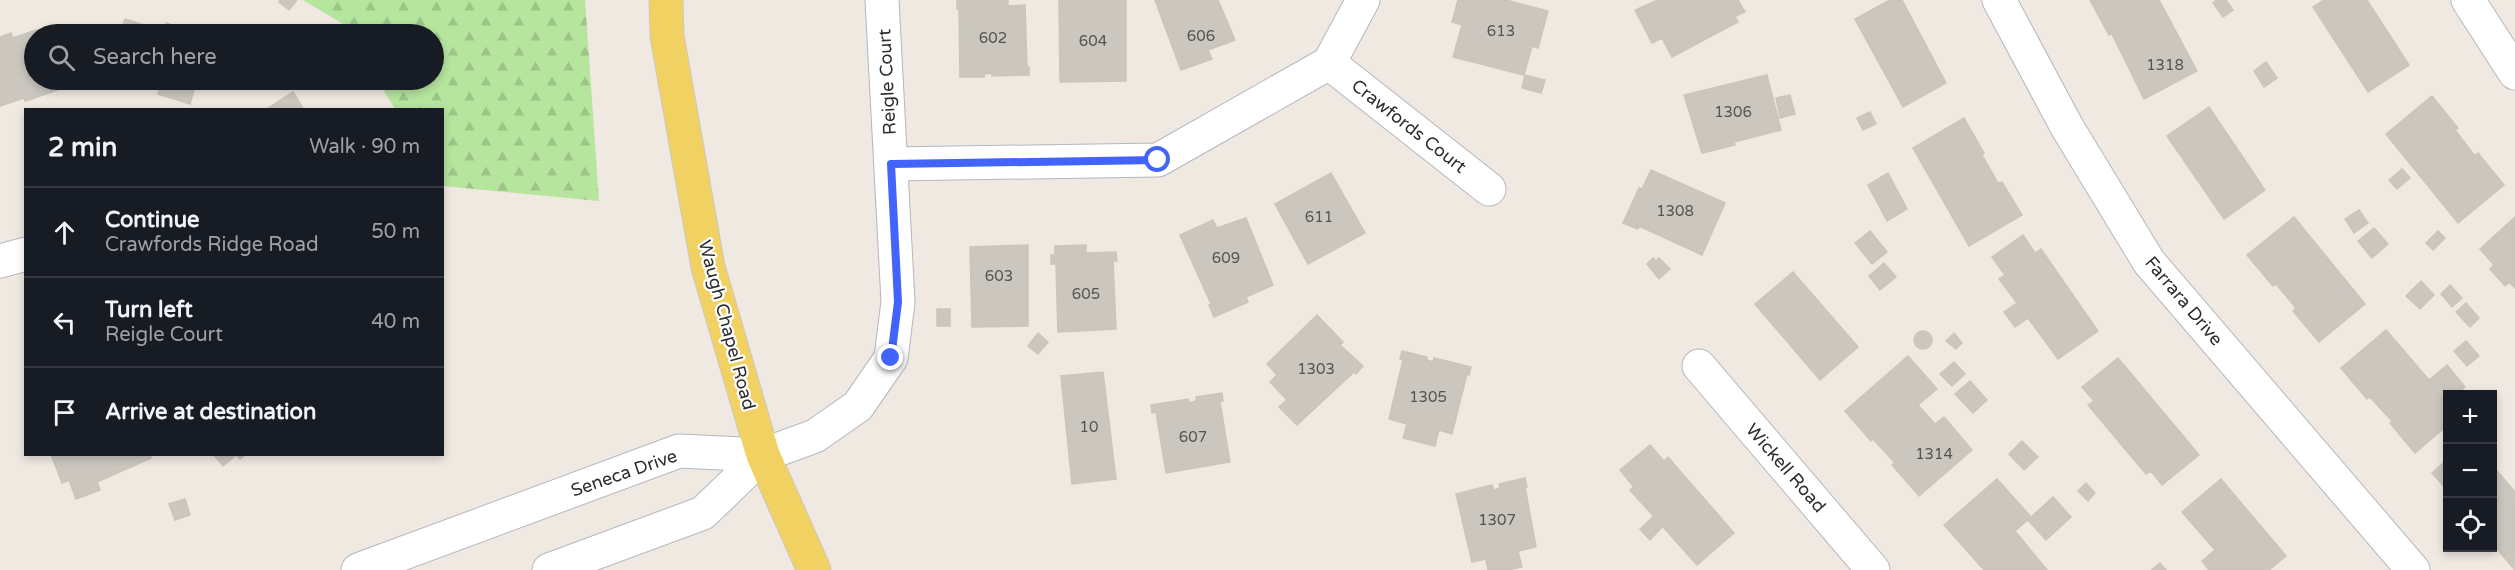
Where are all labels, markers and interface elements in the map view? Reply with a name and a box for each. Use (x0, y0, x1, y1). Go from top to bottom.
house number: 613 (1487, 22, 1515, 40)
search box (24, 24, 444, 90)
house number: 606 (1187, 27, 1215, 45)
street label: Reigle Court (873, 28, 901, 136)
house number: 602 (979, 29, 1007, 47)
house number: 604 (1079, 32, 1107, 50)
icon: search (45, 41, 78, 74)
text: Search here (93, 44, 217, 70)
house number: 1318 (2146, 56, 2184, 74)
street label: Crawfords Court (1347, 74, 1471, 178)
house number: 1306 (1714, 103, 1752, 121)
text: 2 min (48, 132, 117, 163)
text: Walk · 90 m (309, 135, 420, 159)
route start (1144, 146, 1170, 172)
house number: 1308 (1656, 202, 1694, 220)
text: Continue (105, 207, 200, 233)
house number: 611 (1305, 208, 1333, 226)
icon: ahead (48, 216, 81, 249)
text: 50 m (371, 220, 420, 244)
text: Crawfords Ridge Road (105, 233, 319, 257)
street label: Waugh Chapel Road (694, 238, 760, 412)
house number: 609 (1212, 249, 1240, 267)
street label: Farrara Drive (2140, 252, 2228, 350)
house number: 603 (985, 267, 1013, 285)
house number: 605 (1072, 285, 1100, 303)
text: Turn left (105, 297, 193, 323)
icon: left (48, 306, 81, 339)
text: 40 m (371, 310, 420, 334)
text: Reigle Court (105, 323, 223, 347)
route end (877, 344, 903, 370)
house number: 1303 (1297, 360, 1335, 378)
house number: 1305 (1409, 388, 1447, 406)
map controls (2443, 390, 2497, 552)
button: + (2443, 390, 2497, 444)
icon: arrive (48, 396, 81, 429)
text: Arrive at destination (105, 399, 316, 425)
house number: 10 (1080, 418, 1098, 436)
street label: Wickell Road (1741, 419, 1831, 517)
house number: 607 (1179, 428, 1207, 446)
button: − (2443, 444, 2497, 498)
street label: Seneca Drive (568, 445, 680, 501)
house number: 1314 (1915, 445, 1953, 463)
button: locate (2443, 498, 2497, 552)
house number: 1307 (1478, 511, 1516, 529)

